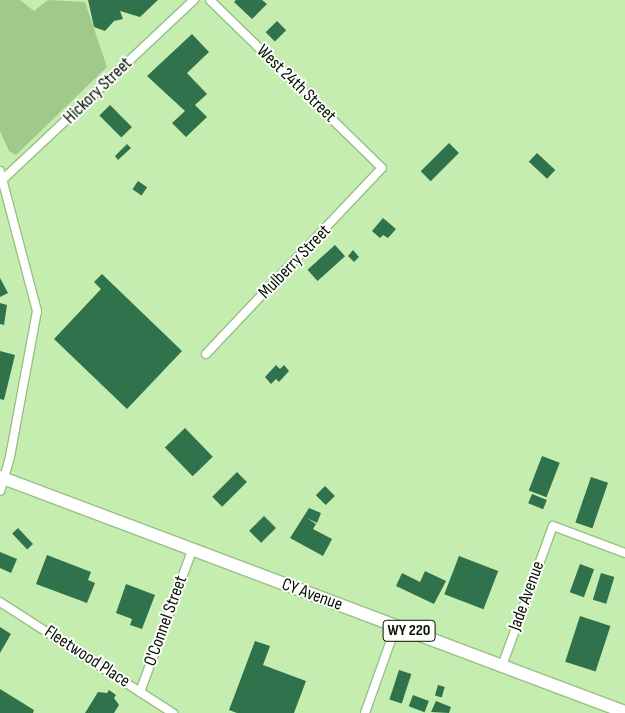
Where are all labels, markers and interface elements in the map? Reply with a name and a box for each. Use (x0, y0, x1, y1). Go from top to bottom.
street label: West 24th Street (252, 41, 340, 127)
street label: Hickory Street (59, 53, 137, 129)
street label: Mulberry Street (254, 220, 336, 304)
street label: Jade Avenue (504, 558, 550, 634)
street label: O'Connel Street (140, 573, 192, 669)
street label: CY Avenue (279, 574, 345, 616)
road number: WY 220 (382, 618, 436, 644)
street label: Fleetwood Place (40, 621, 134, 693)

